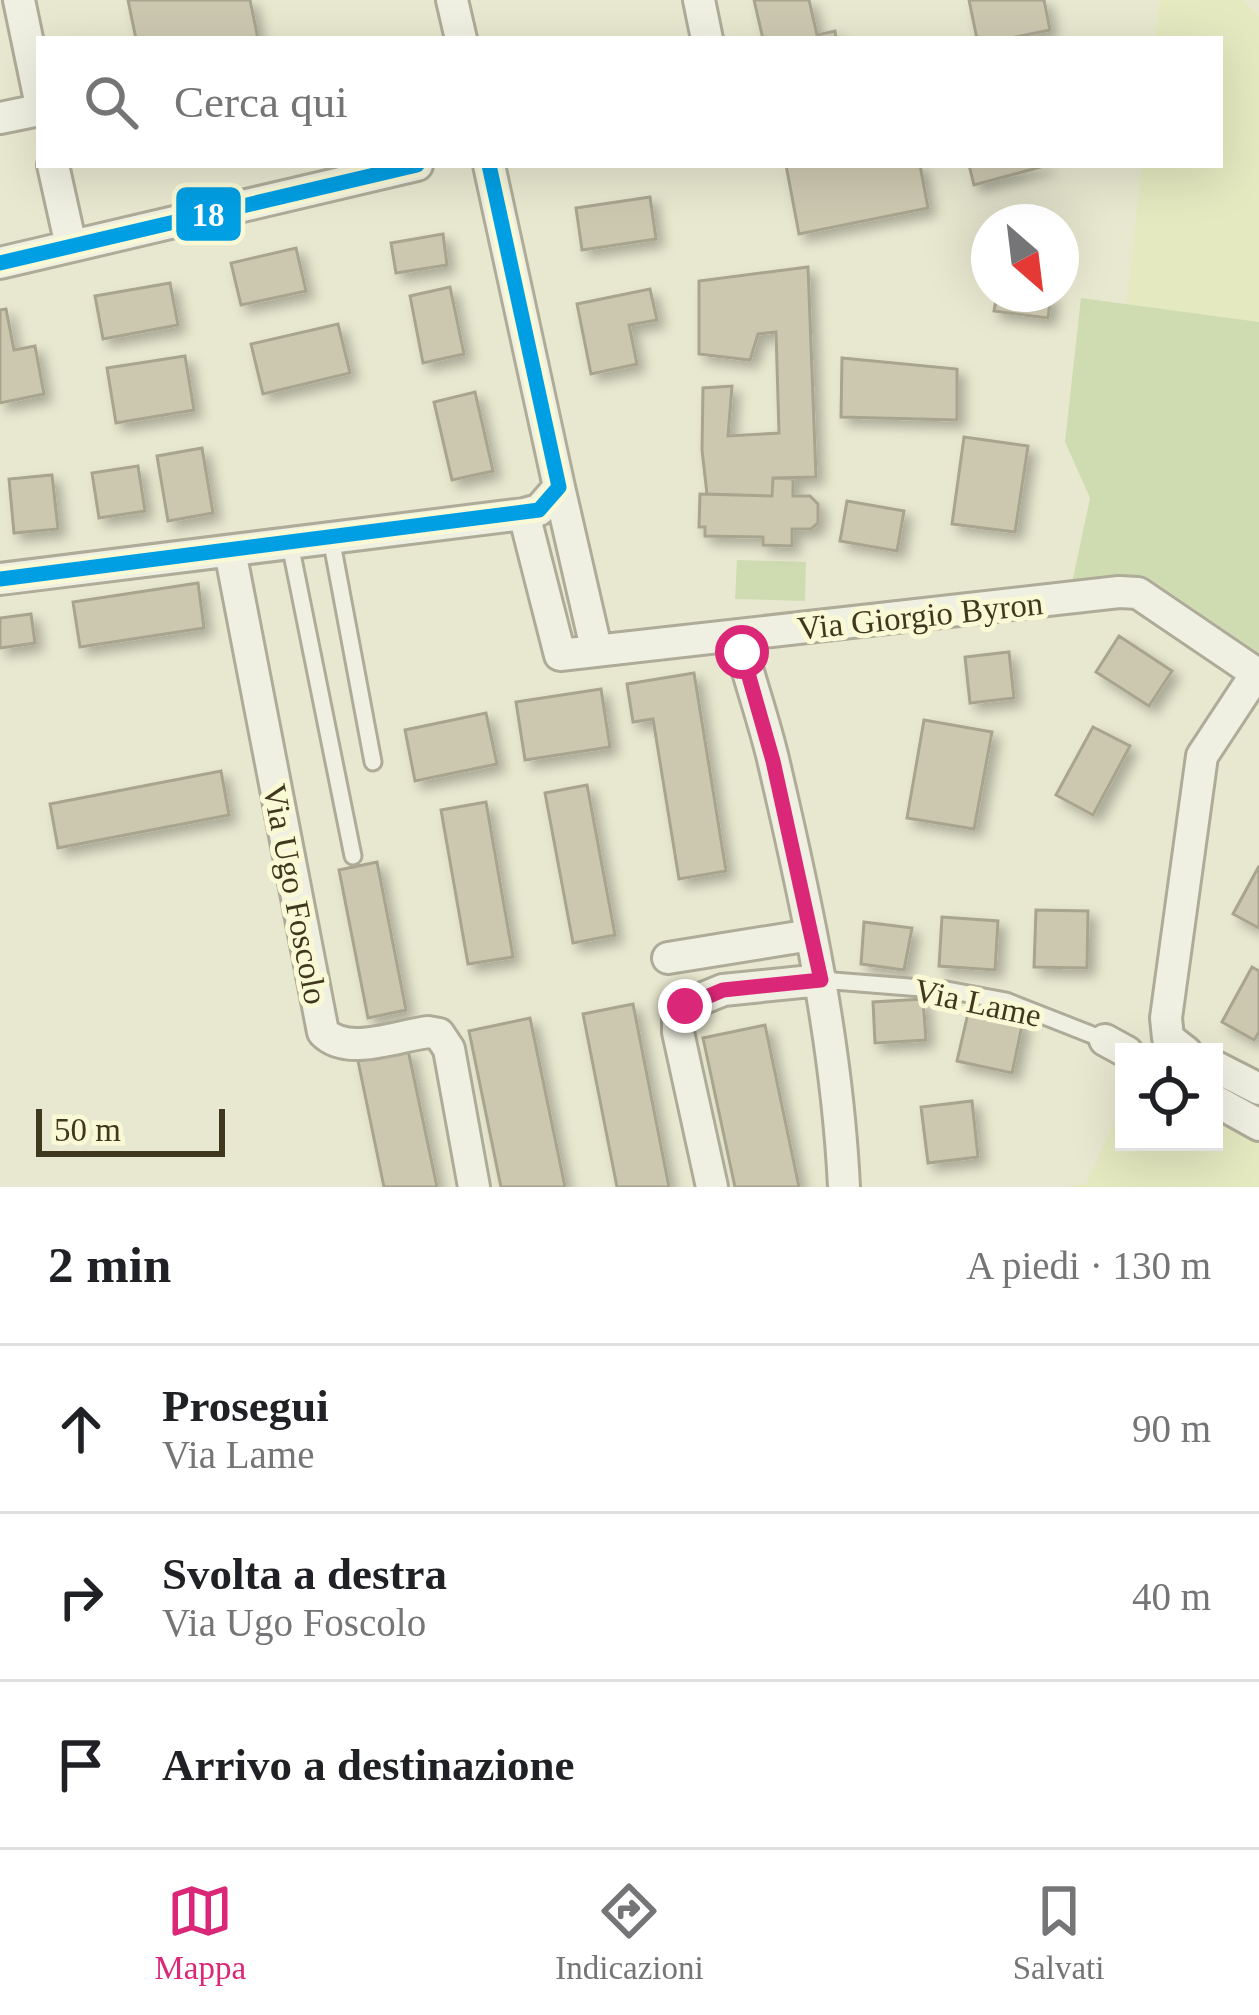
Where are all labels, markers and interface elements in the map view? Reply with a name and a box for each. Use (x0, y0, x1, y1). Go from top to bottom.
search box (36, 36, 1223, 168)
icon: search (78, 69, 144, 135)
text: Cerca qui (174, 77, 348, 127)
line badge: 18 (174, 185, 243, 243)
text: 18 (192, 197, 225, 233)
north arrow (971, 204, 1079, 312)
street label: Via Giorgio Byron (796, 585, 1045, 647)
route start (715, 625, 769, 679)
street label: Via Ugo Foscolo (256, 781, 334, 1007)
street label: Via Lame (911, 972, 1045, 1034)
route end (658, 979, 712, 1033)
map controls (1115, 1043, 1223, 1151)
button: locate (1115, 1043, 1223, 1151)
scale bar (36, 1103, 225, 1156)
text: 50 m (54, 1112, 121, 1148)
text: 2 min (48, 1237, 171, 1293)
text: A piedi · 130 m (966, 1244, 1211, 1287)
text: Prosegui (162, 1381, 329, 1431)
icon: ahead (48, 1396, 114, 1462)
text: 90 m (1132, 1407, 1211, 1450)
text: Via Lame (162, 1433, 315, 1476)
text: Svolta a destra (162, 1549, 447, 1599)
icon: right (48, 1564, 114, 1630)
text: 40 m (1132, 1575, 1211, 1618)
text: Via Ugo Foscolo (162, 1601, 426, 1644)
icon: arrive (48, 1732, 114, 1798)
text: Arrivo a destinazione (162, 1740, 574, 1790)
tab: Mappa (155, 1878, 246, 1987)
tab: Indicazioni (555, 1878, 704, 1987)
tab: Salvati (1013, 1878, 1104, 1987)

